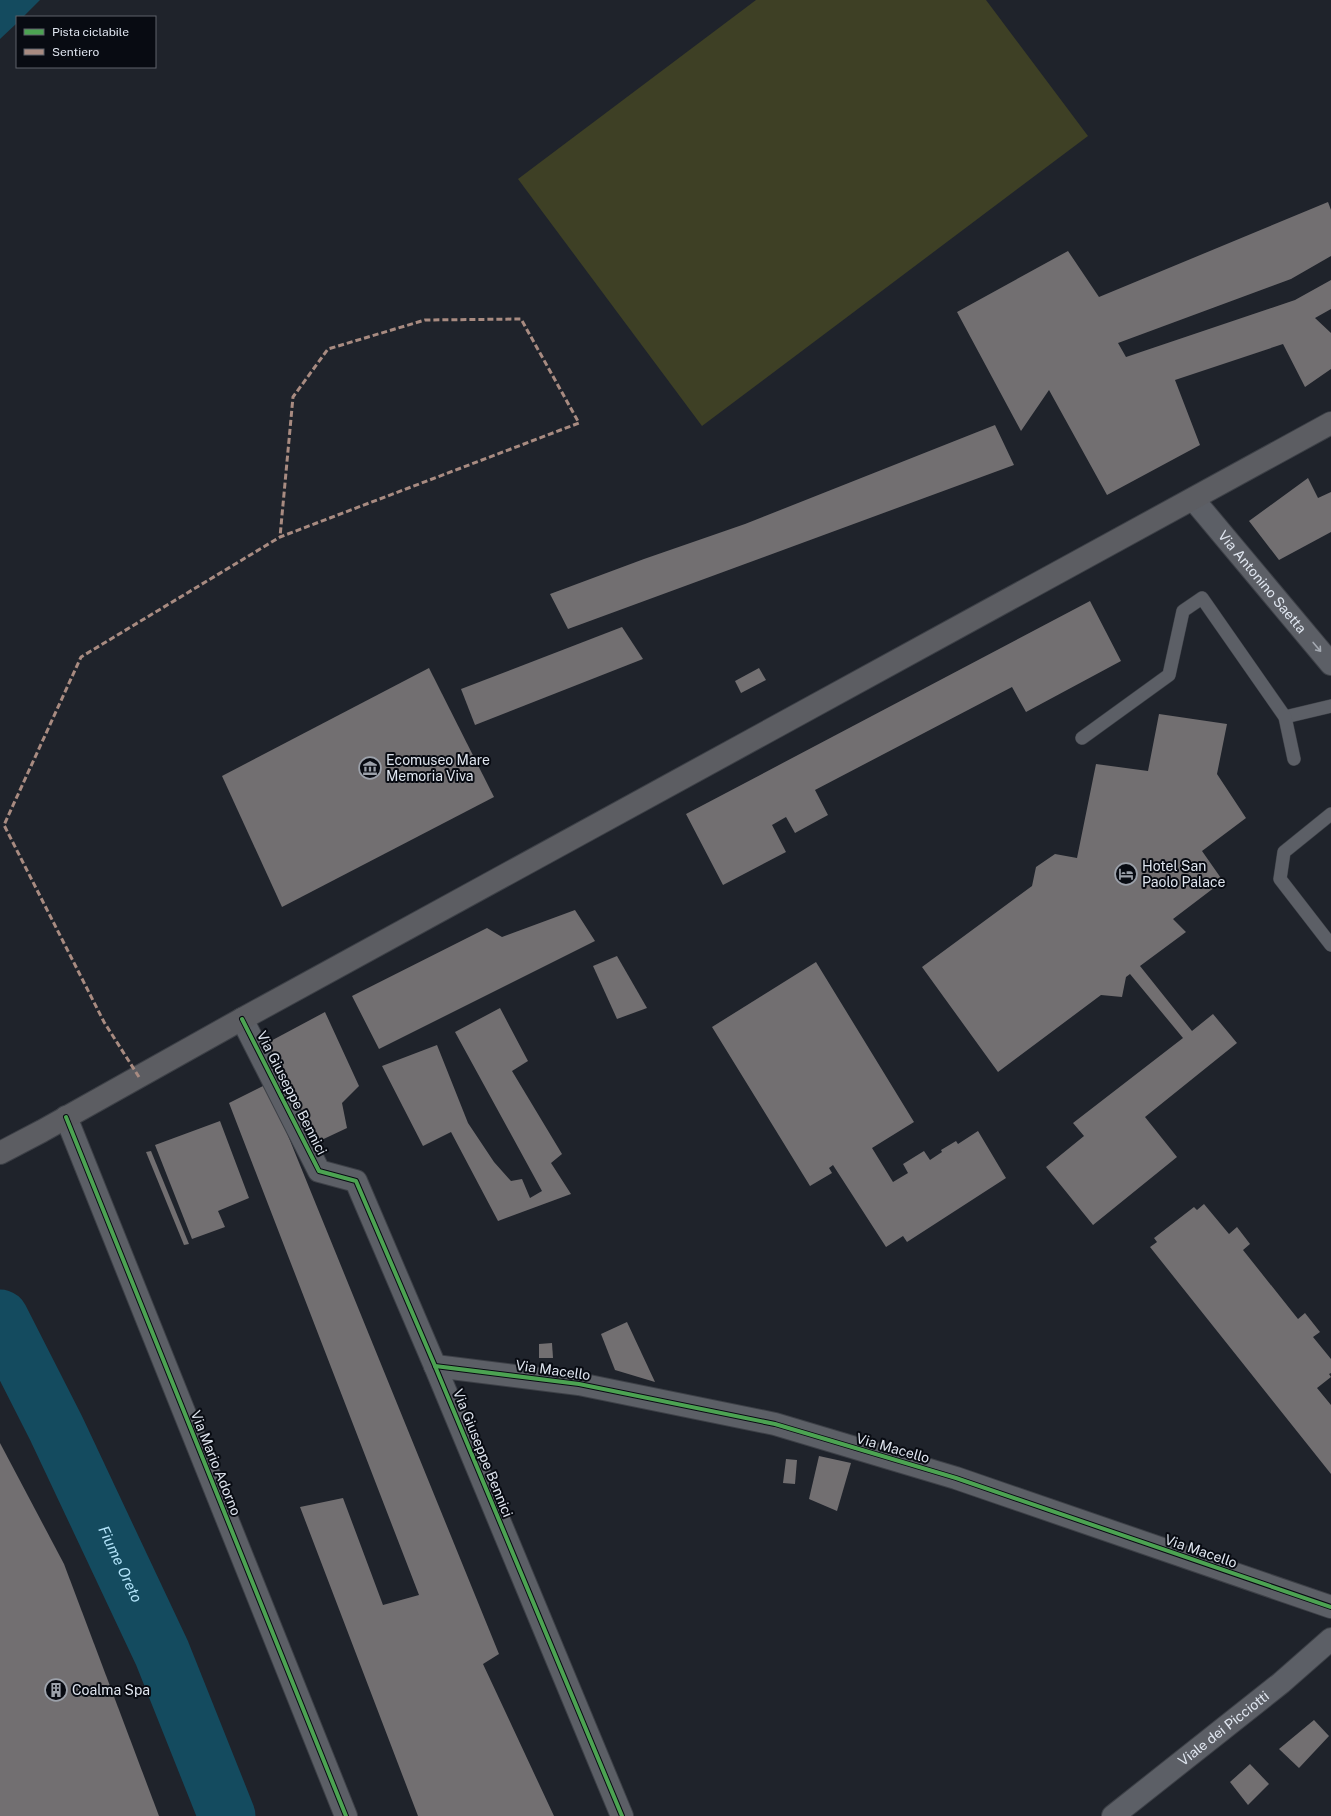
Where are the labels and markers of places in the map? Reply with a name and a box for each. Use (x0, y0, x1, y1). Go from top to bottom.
place label: Ecomuseo Mare Memoria Viva (386, 752, 490, 784)
museum icon: Ecomuseo Mare Memoria Viva (357, 755, 383, 781)
place label: Hotel San Paolo Palace (1142, 858, 1226, 890)
hotel icon: Hotel San Paolo Palace (1113, 861, 1139, 887)
building icon: Coalma Spa (43, 1677, 69, 1703)
place label: Coalma Spa (72, 1682, 150, 1698)

